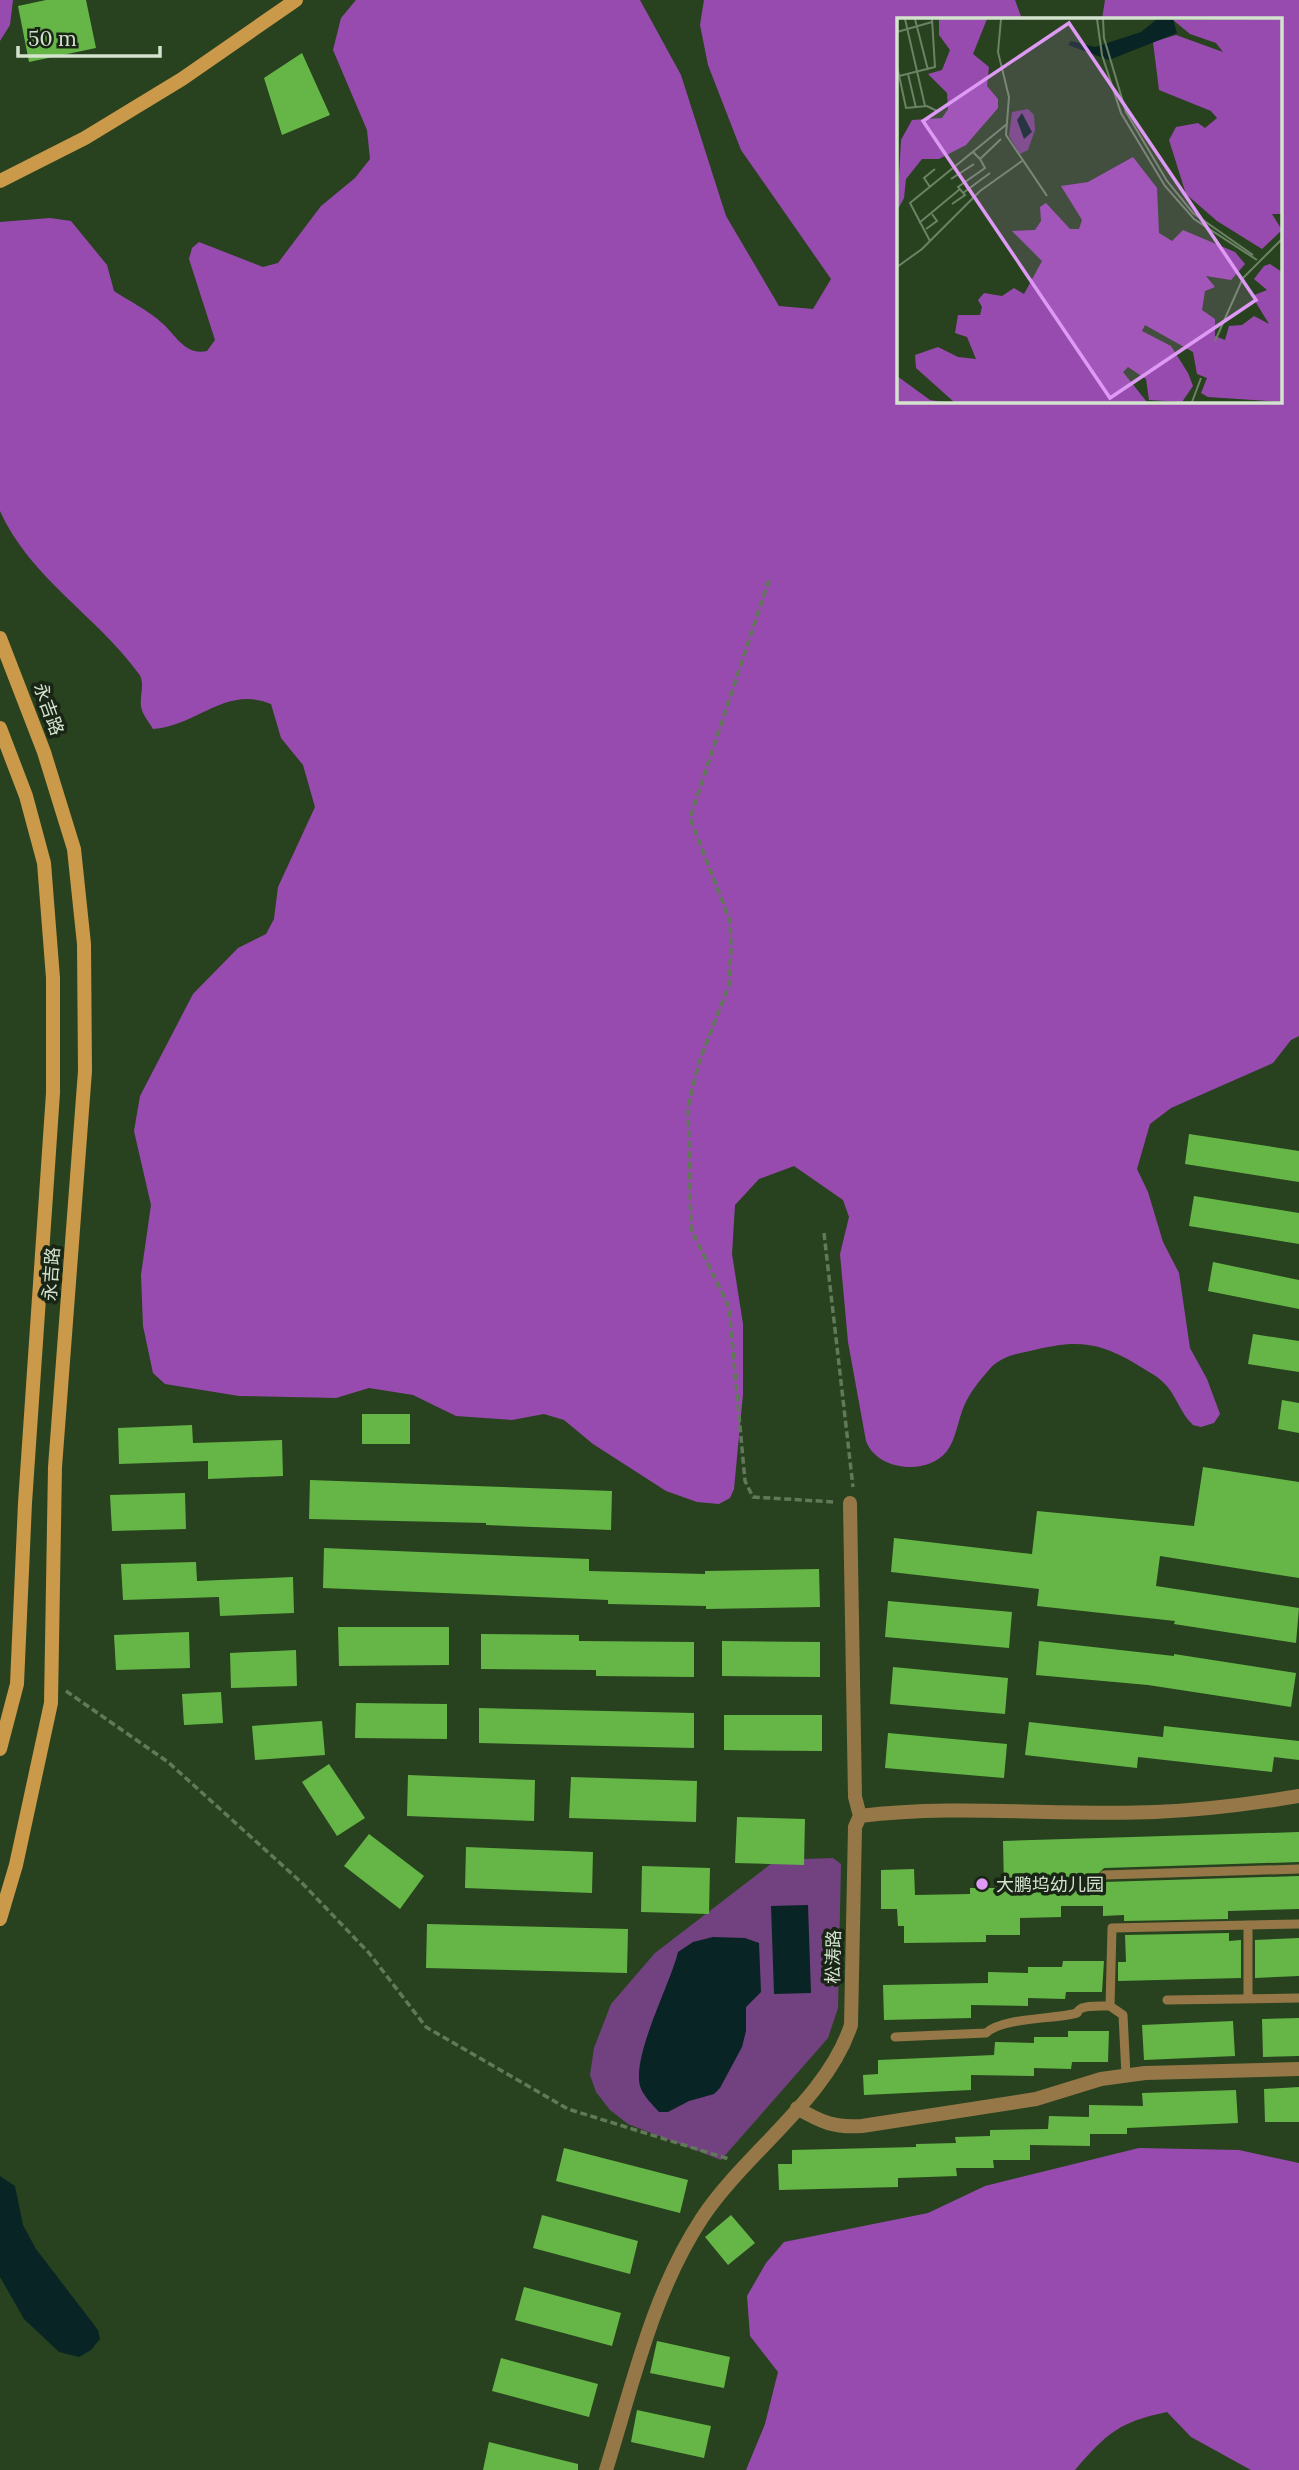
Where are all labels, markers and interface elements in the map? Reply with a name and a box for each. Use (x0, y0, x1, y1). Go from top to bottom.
scale bar (18, 14, 159, 58)
inset map (897, 18, 1282, 402)
text: 50 m (28, 25, 77, 52)
street label: 永吉路 (29, 680, 69, 738)
street label: 永吉路 (38, 1246, 64, 1302)
place label: 大鹏坞幼儿园 (996, 1873, 1104, 1896)
marker: 大鹏坞幼儿园 (974, 1876, 990, 1892)
street label: 松涛路 (821, 1930, 845, 1984)

